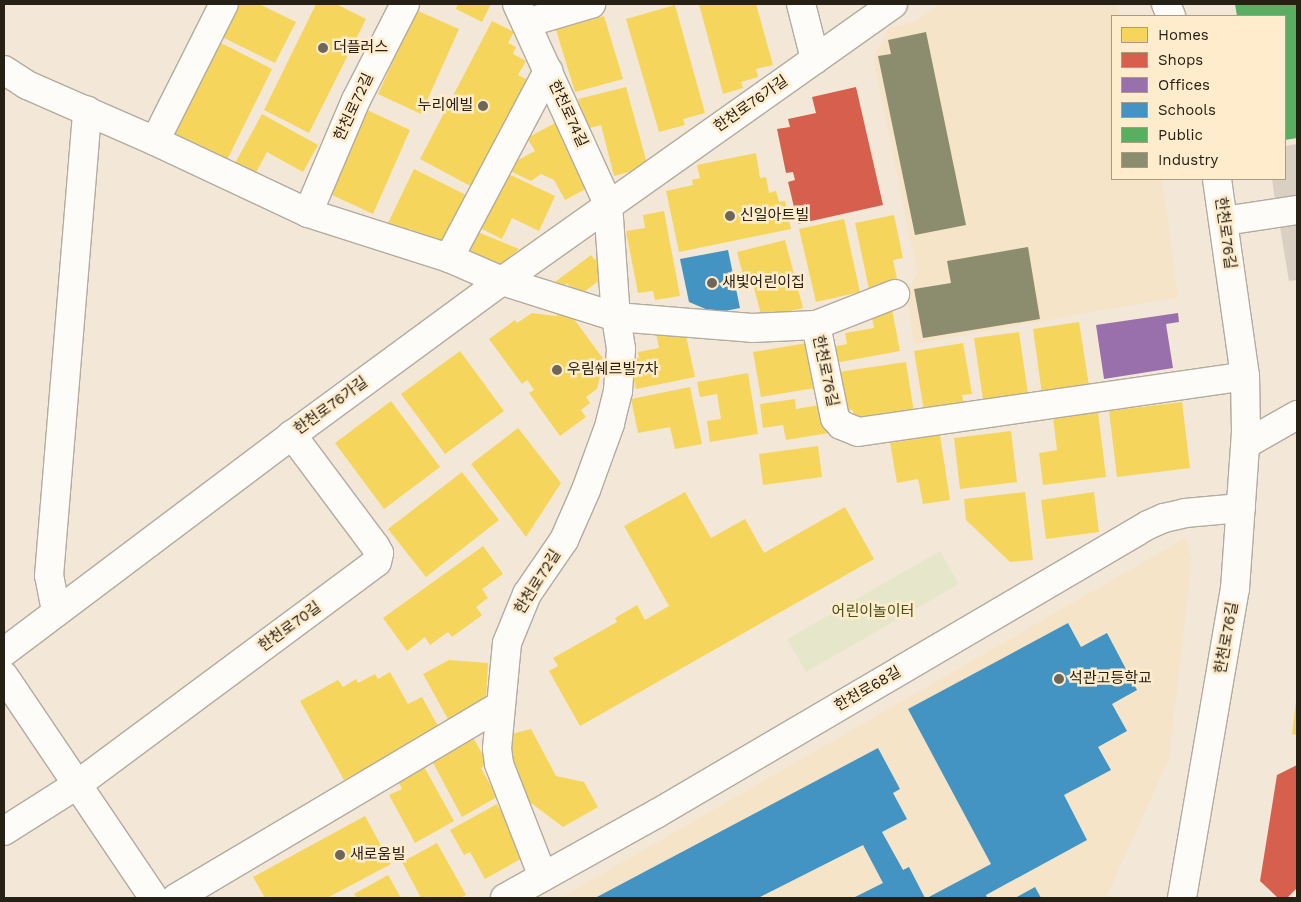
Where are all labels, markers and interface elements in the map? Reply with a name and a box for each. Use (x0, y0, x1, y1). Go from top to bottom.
legend (1111, 15, 1286, 180)
text: Homes (1158, 26, 1209, 44)
place label: 더플러스 (333, 39, 388, 57)
marker: 더플러스 (317, 42, 329, 54)
text: Shops (1158, 51, 1203, 69)
street label: 한천로72길 (331, 70, 377, 144)
street label: 한천로76가길 (711, 72, 791, 136)
text: Offices (1158, 76, 1210, 94)
street label: 한천로74길 (545, 78, 591, 150)
place label: 누리에빌 (418, 97, 473, 115)
marker: 누리에빌 (477, 100, 489, 112)
text: Schools (1158, 101, 1216, 119)
text: Public (1158, 126, 1203, 144)
text: Industry (1158, 151, 1218, 169)
street label: 한천로76길 (1211, 196, 1239, 270)
place label: 신일아트빌 (740, 207, 809, 225)
marker: 신일아트빌 (724, 210, 736, 222)
place label: 새빛어린이집 (722, 274, 805, 292)
marker: 새빛어린이집 (706, 277, 718, 289)
street label: 한천로76길 (809, 334, 841, 408)
place label: 우림쉐르빌7차 (567, 361, 658, 379)
marker: 우림쉐르빌7차 (551, 364, 563, 376)
street label: 한천로76가길 (291, 373, 371, 439)
street label: 한천로72길 (511, 547, 565, 617)
street label: 한천로70길 (255, 598, 325, 656)
street label: 한천로76길 (1212, 601, 1242, 675)
park label: 어린이놀이터 (832, 603, 914, 621)
street label: 한천로68길 (832, 663, 904, 715)
place label: 석관고등학교 (1069, 670, 1152, 688)
marker: 석관고등학교 (1053, 673, 1065, 685)
place label: 새로움빌 (350, 846, 405, 864)
marker: 새로움빌 (334, 849, 346, 861)

